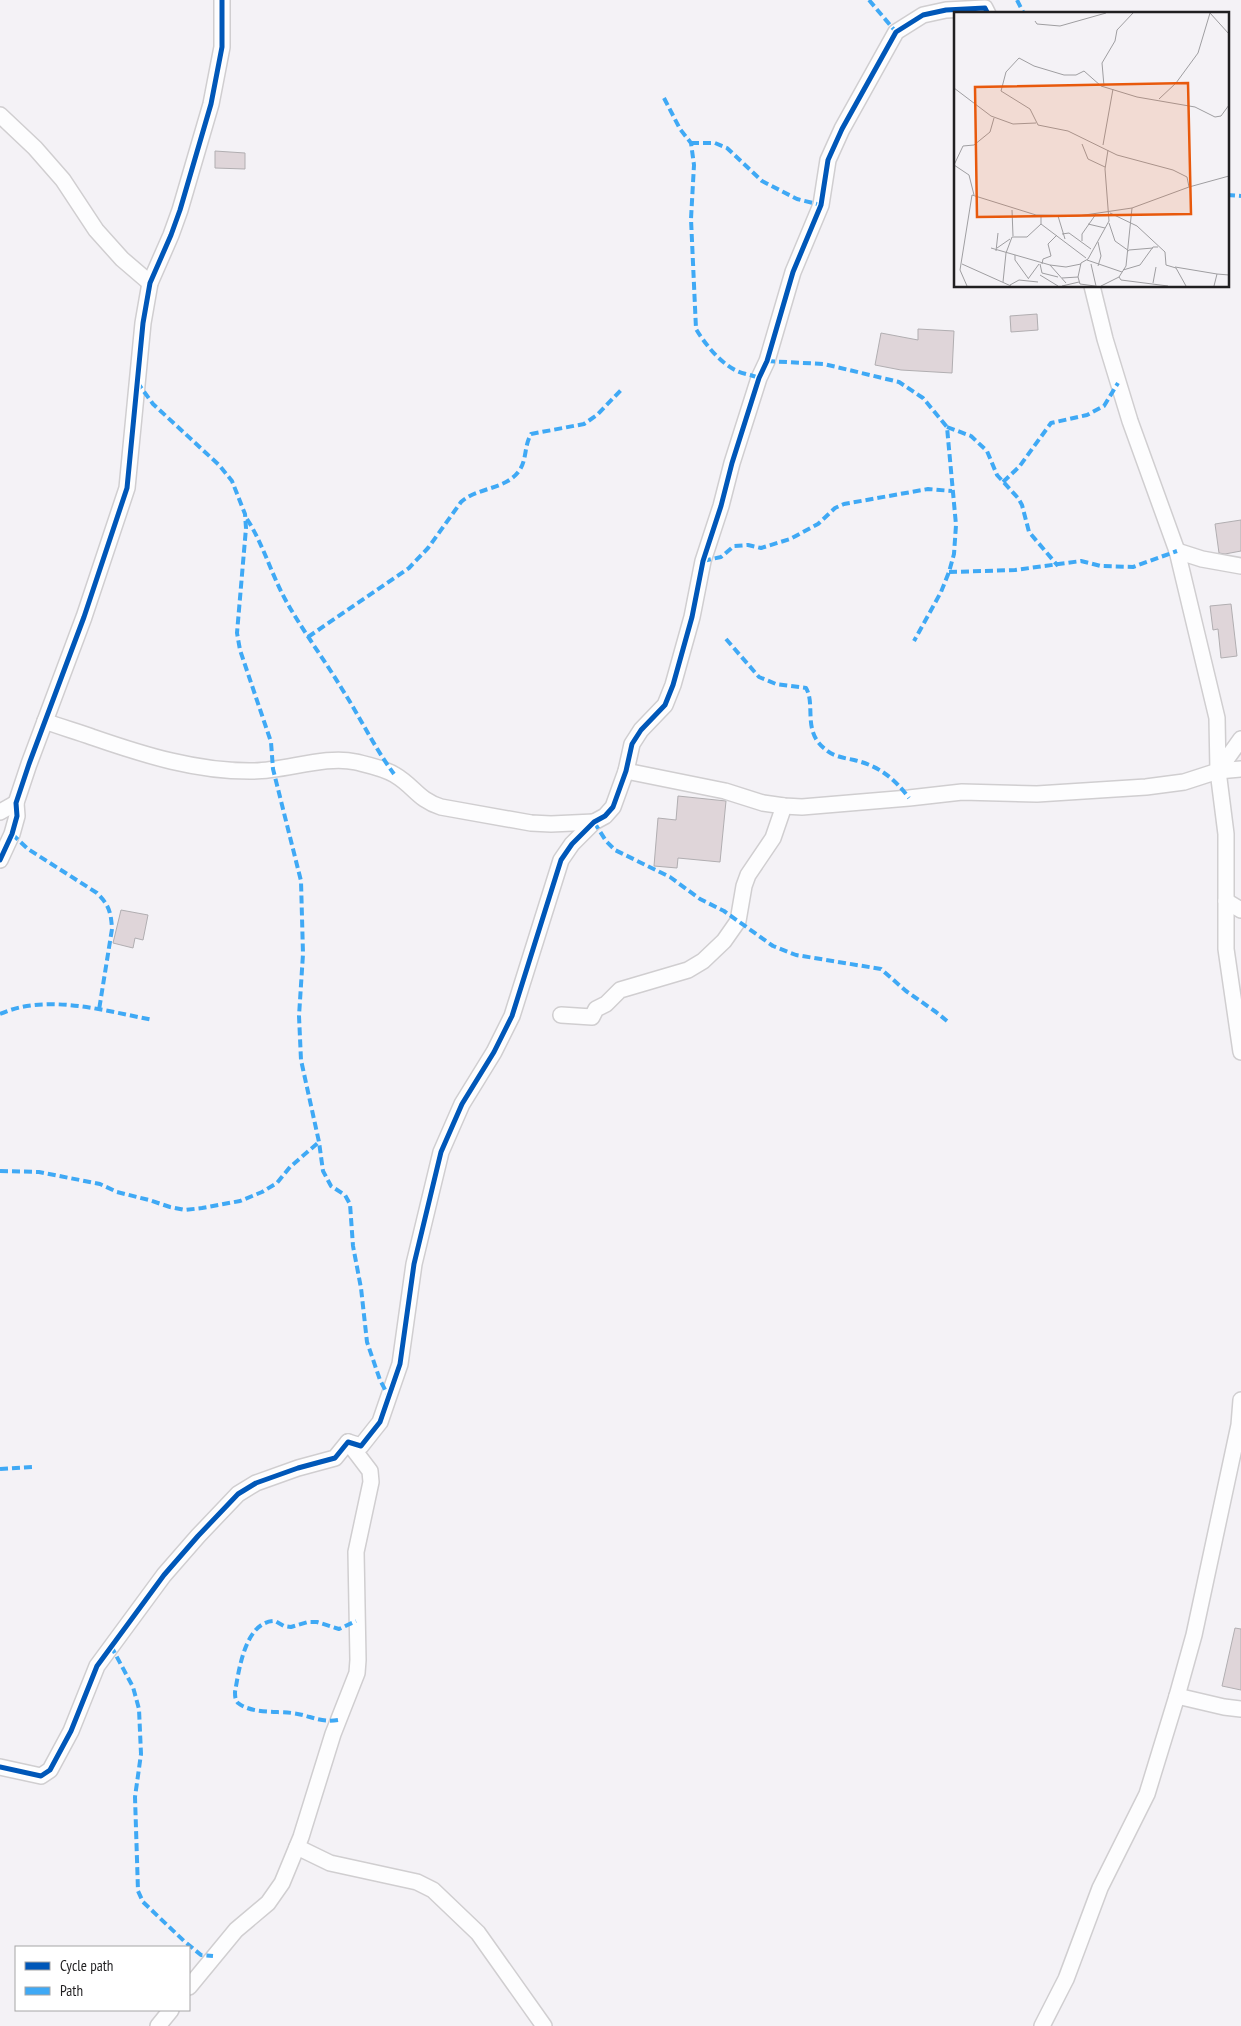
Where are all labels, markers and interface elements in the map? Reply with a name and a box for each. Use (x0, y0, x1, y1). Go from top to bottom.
inset map (954, 12, 1228, 288)
legend (15, 1946, 190, 2011)
text: Cycle path (60, 1956, 113, 1975)
text: Path (60, 1981, 83, 2000)

